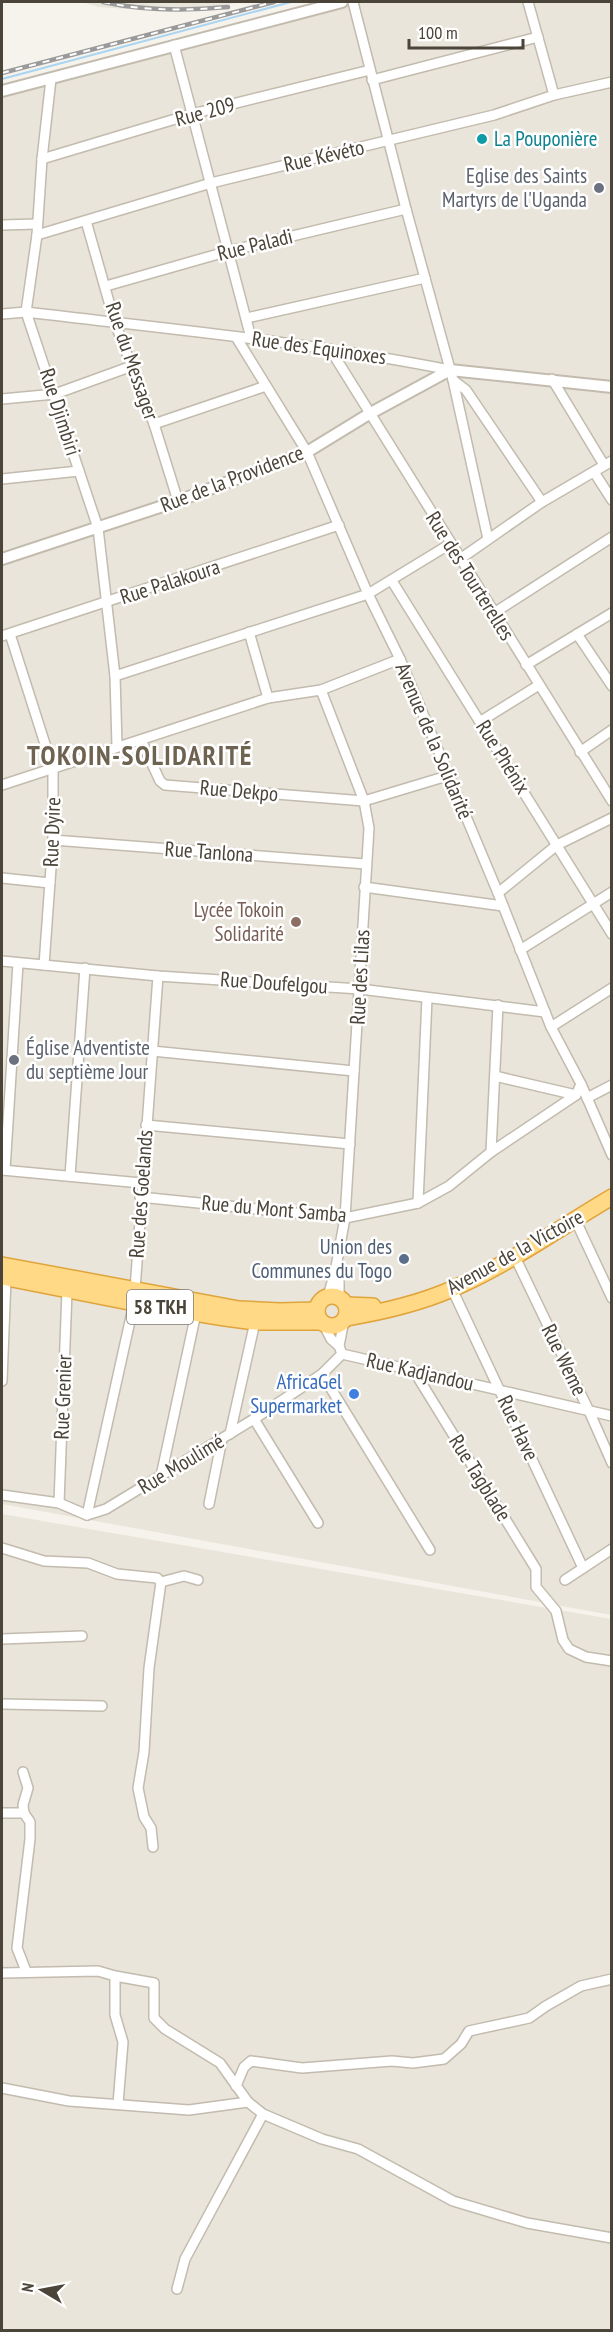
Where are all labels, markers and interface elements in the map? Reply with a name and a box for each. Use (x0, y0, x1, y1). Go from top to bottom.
scale bar (409, 12, 523, 50)
text: 100 m (418, 21, 458, 44)
street label: Rue 209 (172, 91, 238, 132)
place label: La Pouponière (494, 125, 597, 152)
marker: La Pouponière (475, 132, 489, 146)
street label: Rue Kévéto (281, 133, 367, 178)
place label: Eglise des Saints Martyrs de l'Uganda (442, 162, 587, 213)
marker: Eglise des Saints Martyrs de l'Uganda (592, 181, 606, 195)
street label: Rue Paladi (214, 222, 295, 267)
street label: Rue du Messager (100, 298, 165, 424)
street label: Rue des Equinoxes (250, 325, 388, 370)
street label: Rue Djimbiri (34, 365, 87, 459)
street label: Rue de la Providence (156, 439, 307, 518)
street label: Rue des Tourterelles (420, 506, 521, 645)
street label: Rue Palakoura (117, 553, 223, 610)
street label: Avenue de la Solidarité (389, 659, 480, 823)
street label: Rue Phénix (470, 715, 537, 799)
district label: TOKOIN-SOLIDARITÉ (27, 738, 253, 772)
street label: Rue Dekpo (199, 774, 279, 807)
street label: Rue Dyire (37, 797, 66, 867)
street label: Rue Tanlona (164, 835, 254, 868)
place label: Lycée Tokoin Solidarité (194, 896, 284, 947)
marker: Lycée Tokoin Solidarité (289, 915, 303, 929)
street label: Rue des Lilas (344, 929, 375, 1025)
street label: Rue Doufelgou (219, 965, 329, 1000)
place label: Église Adventiste du septième Jour (26, 1034, 150, 1085)
marker: Église Adventiste du septième Jour (7, 1053, 21, 1067)
street label: Rue des Goelands (123, 1129, 158, 1259)
street label: Rue du Mont Samba (200, 1189, 348, 1228)
street label: Avenue de la Victoire (442, 1203, 588, 1300)
place label: Union des Communes du Togo (251, 1233, 392, 1284)
marker: Union des Communes du Togo (397, 1252, 411, 1266)
road number: 58 TKH (127, 1290, 193, 1324)
street label: Rue Weme (536, 1320, 593, 1400)
street label: Rue Kadjandou (364, 1346, 476, 1397)
street label: Rue Grenier (48, 1354, 77, 1440)
place label: AfricaGel Supermarket (250, 1368, 342, 1419)
marker: AfricaGel Supermarket (347, 1387, 361, 1401)
street label: Rue Have (492, 1391, 545, 1465)
street label: Rue Moulimé (133, 1427, 229, 1500)
street label: Rue Tagblade (443, 1429, 518, 1526)
north arrow (12, 2260, 72, 2320)
text: N (17, 2281, 38, 2293)

